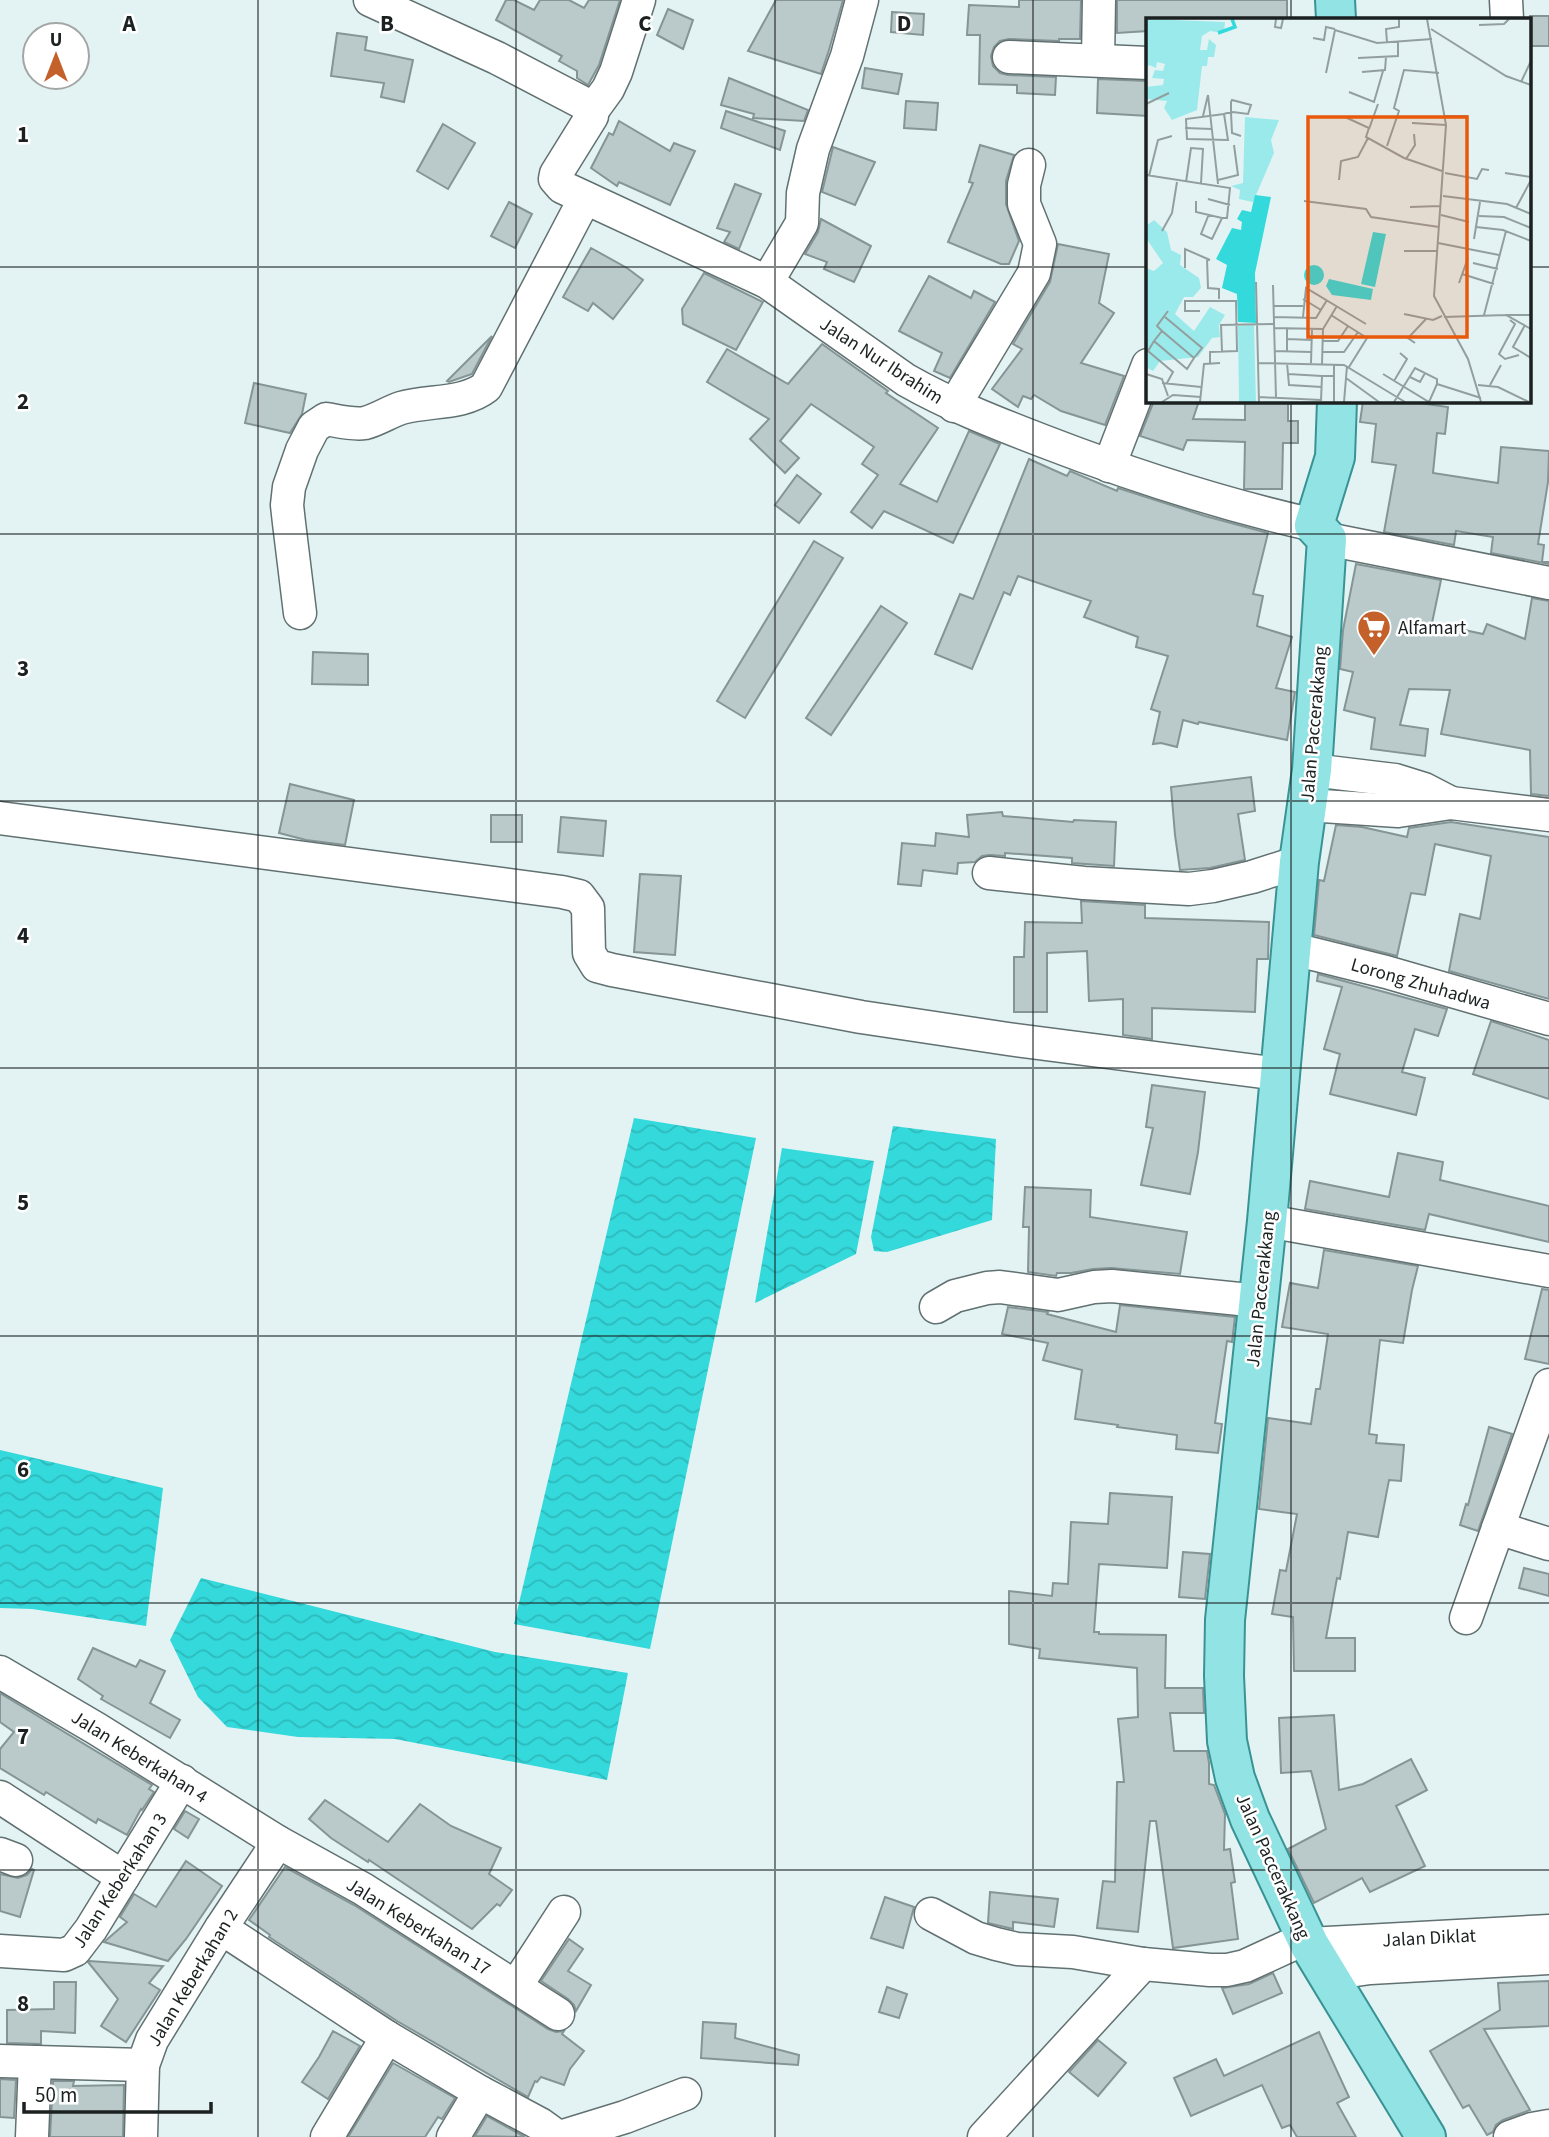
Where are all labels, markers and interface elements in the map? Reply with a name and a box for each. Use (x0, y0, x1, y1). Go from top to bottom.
text: A (121, 7, 136, 40)
text: B (380, 7, 394, 40)
text: C (638, 7, 652, 40)
text: D (897, 7, 911, 40)
inset map (1146, 18, 1532, 402)
north arrow (21, 21, 91, 91)
text: U (50, 27, 62, 54)
text: 1 (17, 118, 29, 151)
street label: Jalan Nur Ibrahim (814, 311, 948, 411)
text: 2 (17, 385, 29, 418)
supermarket icon: Alfamart (1355, 608, 1393, 657)
place label: Alfamart (1398, 615, 1467, 642)
street label: Jalan Paccerakkang (1294, 645, 1335, 803)
text: 3 (17, 652, 29, 685)
text: 4 (17, 919, 29, 952)
street label: Lorong Zhuhadwa (1348, 952, 1494, 1017)
text: 5 (17, 1186, 29, 1219)
street label: Jalan Paccerakkang (1240, 1209, 1283, 1368)
text: 6 (17, 1453, 29, 1486)
street label: Jalan Keberkahan 4 (66, 1704, 213, 1810)
text: 7 (17, 1720, 29, 1753)
street label: Jalan Paccerakkang (1228, 1790, 1317, 1944)
street label: Jalan Keberkahan 3 (66, 1808, 174, 1954)
street label: Jalan Keberkahan 17 (341, 1872, 496, 1983)
street label: Jalan Keberkahan 2 (141, 1904, 245, 2052)
street label: Jalan Diklat (1382, 1923, 1477, 1954)
text: 8 (17, 1987, 29, 2020)
scale bar (24, 2070, 212, 2114)
text: 50 m (35, 2080, 77, 2110)

